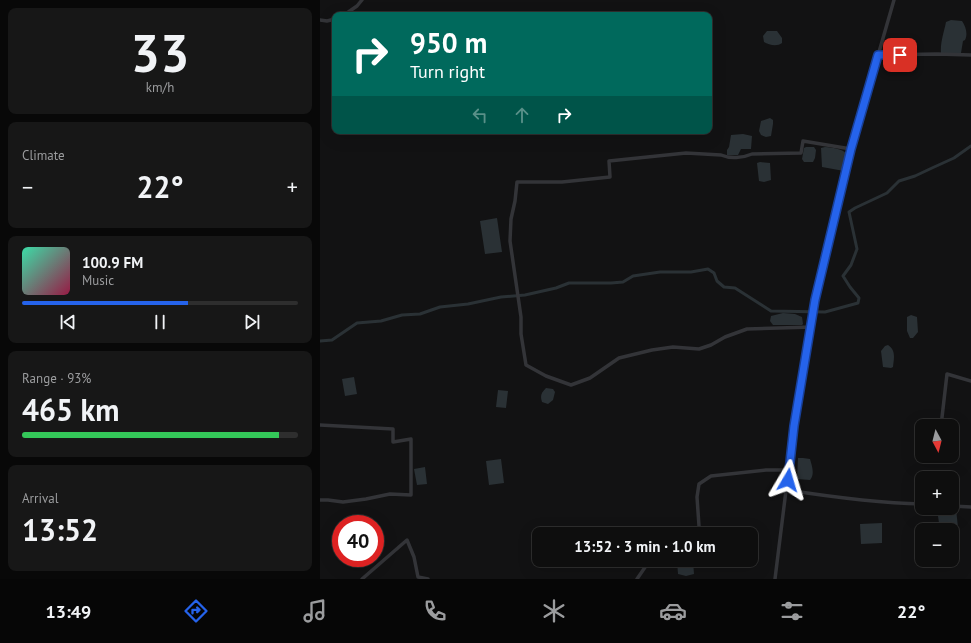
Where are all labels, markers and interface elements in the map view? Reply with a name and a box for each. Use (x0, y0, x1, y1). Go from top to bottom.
text: 33 (131, 19, 189, 86)
text: 950 m (410, 24, 487, 61)
icon: right (344, 28, 396, 80)
pin (883, 38, 917, 72)
icon: arrive (889, 44, 911, 66)
text: Turn right (410, 60, 485, 83)
text: km/h (146, 79, 174, 96)
icon: left (469, 104, 491, 126)
icon: ahead (511, 104, 533, 126)
icon: right (553, 104, 575, 126)
text: Climate (22, 147, 65, 164)
text: 22° (136, 167, 184, 206)
text: − (22, 173, 33, 201)
text: + (287, 173, 298, 201)
text: 100.9 FM (82, 253, 143, 272)
text: Music (82, 272, 114, 289)
icon: previous (57, 311, 79, 333)
icon: pause (149, 311, 171, 333)
icon: next (241, 311, 263, 333)
text: Range · 93% (22, 370, 91, 387)
text: 465 km (22, 390, 120, 429)
north arrow (915, 419, 959, 463)
map controls (915, 419, 959, 567)
position arrow (767, 459, 809, 501)
button: + (915, 471, 959, 515)
text: Arrival (22, 490, 58, 507)
text: 13:52 (22, 510, 98, 549)
speed limit sign: 40 (332, 515, 384, 567)
button: − (915, 523, 959, 567)
text: 13:52 · 3 min · 1.0 km (574, 537, 716, 556)
icon: directions (182, 597, 210, 625)
icon: music (301, 597, 329, 625)
icon: phone (421, 597, 449, 625)
icon: climate (540, 597, 568, 625)
icon: car (659, 597, 687, 625)
icon: filters (778, 597, 806, 625)
text: 13:49 (46, 600, 91, 623)
text: 22° (897, 600, 925, 623)

